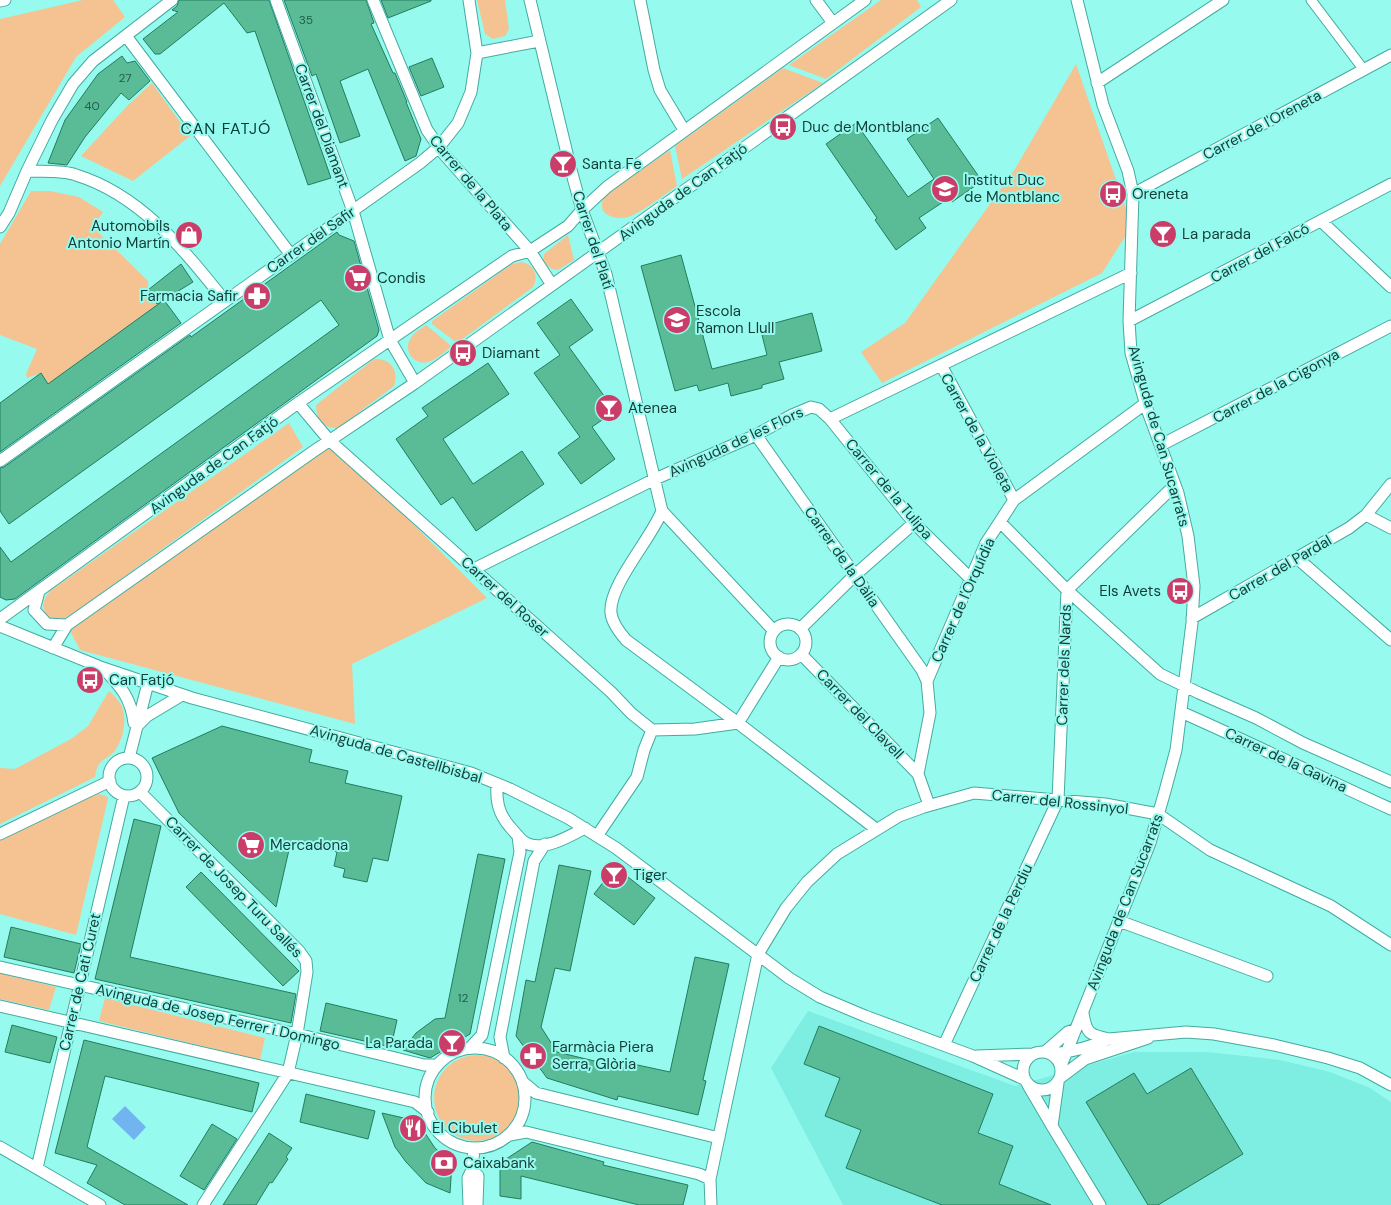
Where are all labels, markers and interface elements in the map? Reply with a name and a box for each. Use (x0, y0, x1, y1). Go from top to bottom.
house number: 35 (299, 12, 313, 28)
street label: Carrer del Diamant (290, 61, 354, 191)
house number: 27 (118, 70, 132, 86)
street label: Carrer de l'Oreneta (1199, 85, 1325, 165)
house number: 40 (84, 98, 100, 114)
bus stop icon: Duc de Montblanc (768, 112, 798, 142)
place label: Duc de Montblanc (802, 117, 930, 137)
district label: CAN FATJÓ (181, 118, 271, 139)
street label: Carrer de la Plata (425, 131, 517, 235)
street label: Avinguda de Can Fatjó (614, 138, 752, 246)
bar icon: Santa Fe (548, 149, 578, 179)
place label: Santa Fe (582, 154, 642, 174)
place label: Institut Duc de Montblanc (964, 170, 1060, 207)
school or university icon: Institut Duc de Montblanc (930, 174, 960, 204)
bus stop icon: Oreneta (1098, 179, 1128, 209)
place label: Oreneta (1132, 184, 1188, 204)
street label: Carrer del Platí (568, 188, 619, 292)
street label: Carrer del Safir (263, 202, 360, 278)
place label: Automobils Antonio Martín (68, 216, 170, 253)
street label: Carrer del Falcó (1207, 218, 1313, 288)
bar icon: La parada (1148, 219, 1178, 249)
shop icon: Automobils Antonio Martín (174, 220, 204, 250)
place label: La parada (1182, 224, 1251, 244)
supermarket icon: Condis (343, 263, 373, 293)
place label: Condis (377, 268, 426, 288)
pharmacy icon: Farmacia Safir (242, 281, 272, 311)
place label: Farmacia Safir (140, 286, 238, 306)
place label: Escola Ramon Llull (696, 301, 774, 338)
school or university icon: Escola Ramon Llull (662, 305, 692, 335)
bus stop icon: Diamant (448, 338, 478, 368)
place label: Diamant (482, 343, 540, 363)
street label: Avinguda de Can Sucarrats (1124, 343, 1194, 529)
street label: Carrer de la Cigonya (1209, 344, 1343, 428)
street label: Carrer de la Violeta (936, 370, 1018, 496)
bar icon: Atenea (594, 393, 624, 423)
place label: Atenea (628, 398, 677, 418)
street label: Avinguda de les Flors (665, 402, 807, 482)
street label: Avinguda de Can Fatjó (145, 411, 283, 519)
street label: Carrer de la Tulipa (841, 434, 937, 544)
street label: Carrer de la Dàlia (800, 503, 884, 611)
street label: Carrer del Pardal (1225, 530, 1335, 606)
street label: Carrer de l'Orquídia (926, 534, 1000, 666)
street label: Carrer del Roser (457, 552, 554, 642)
bus stop icon: Els Avets (1165, 576, 1195, 606)
place label: Els Avets (1099, 581, 1161, 601)
street label: Carrer dels Nards (1052, 604, 1076, 726)
bus stop icon: Can Fatjó (75, 665, 105, 695)
street label: Carrer del Clavell (812, 665, 908, 763)
place label: Can Fatjó (109, 670, 175, 690)
street label: Avinguda de Castellbisbal (308, 720, 484, 788)
street label: Carrer de la Gavina (1222, 723, 1350, 797)
street label: Carrer del Rossinyol (991, 785, 1129, 819)
street label: Avinguda de Can Sucarrats (1082, 811, 1168, 993)
street label: Carrer de Josep Turu Sallés (161, 812, 307, 962)
supermarket icon: Mercadona (236, 830, 266, 860)
place label: Mercadona (270, 835, 348, 855)
bar icon: Tiger (599, 860, 629, 890)
street label: Carrer de la Perdiu (965, 860, 1037, 986)
place label: Tiger (633, 865, 668, 885)
street label: Carrer de Cati Curet (54, 911, 106, 1053)
street label: Avinguda de Josep Ferrer i Domingo (94, 979, 342, 1055)
house number: 12 (458, 990, 468, 1006)
bar icon: La Parada (437, 1028, 467, 1058)
place label: La Parada (365, 1033, 433, 1053)
place label: Farmàcia Piera Serra, Glòria (552, 1037, 654, 1074)
pharmacy icon: Farmàcia Piera Serra, Glòria (518, 1041, 548, 1071)
restaurant icon: El Cibulet (398, 1113, 428, 1143)
place label: El Cibulet (432, 1118, 498, 1138)
bank icon: Caixabank (429, 1148, 459, 1178)
place label: Caixabank (463, 1153, 535, 1173)

